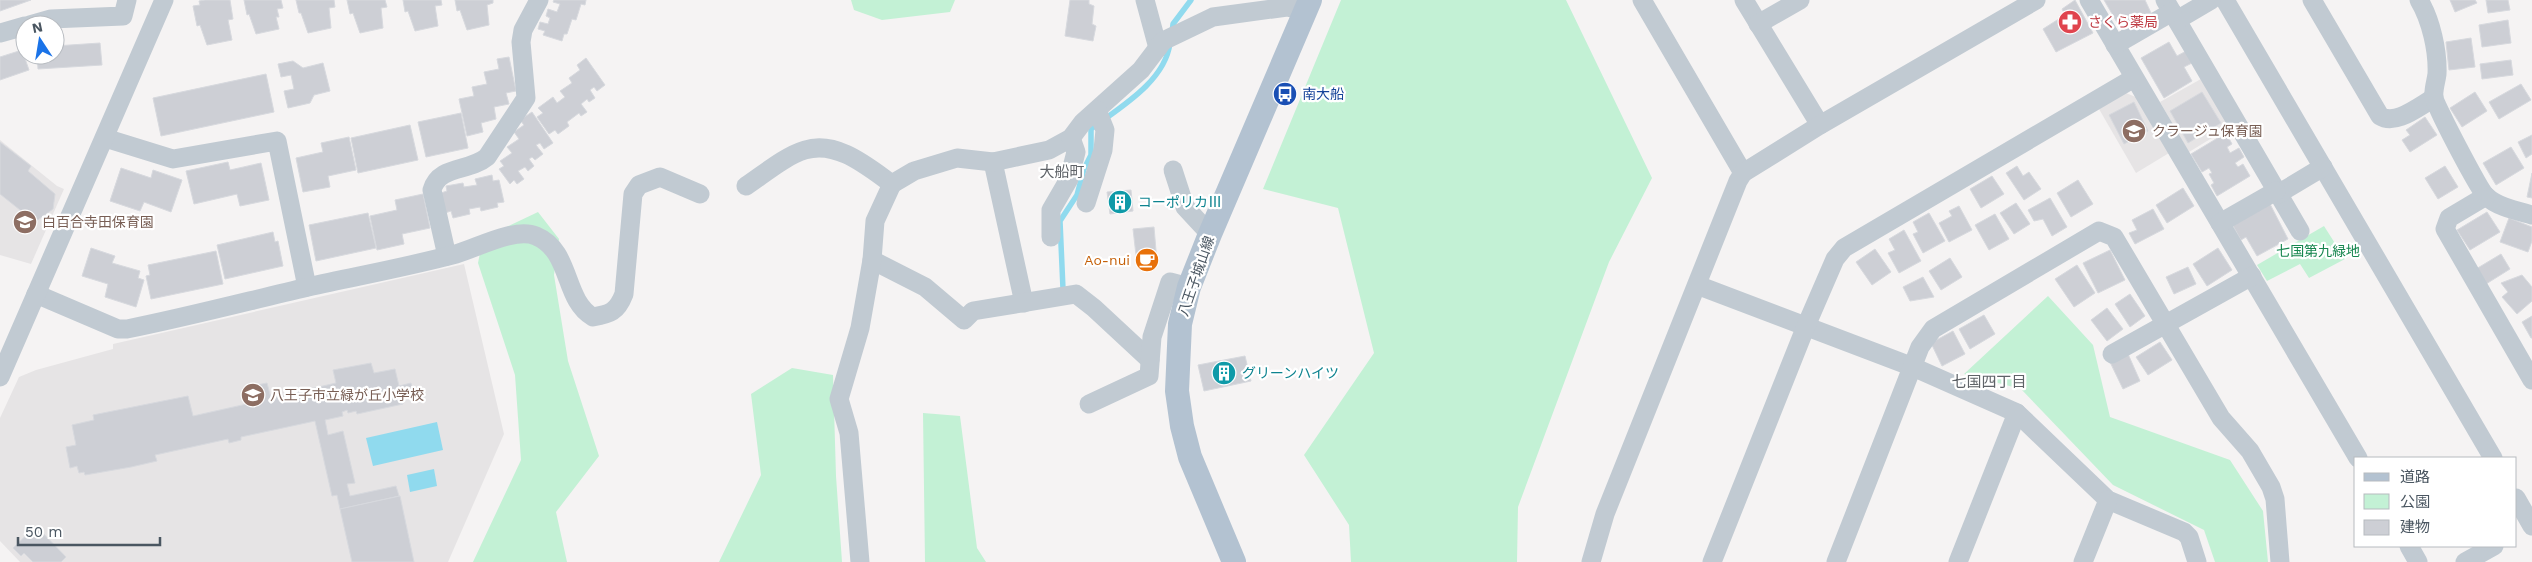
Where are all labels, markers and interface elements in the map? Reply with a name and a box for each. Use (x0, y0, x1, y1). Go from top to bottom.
pharmacy icon: さくら薬局 (2057, 9, 2083, 35)
place label: さくら薬局 (2088, 14, 2158, 30)
north arrow (15, 15, 65, 65)
text: N (31, 18, 44, 36)
bus stop icon: 南大船 (1272, 81, 1298, 107)
place label: 南大船 (1302, 86, 1344, 102)
school or university icon: クラージュ保育園 (2121, 118, 2147, 144)
place label: クラージュ保育園 (2152, 123, 2263, 139)
district label: 大船町 (1039, 163, 1085, 181)
building icon: コーポリカⅢ (1107, 189, 1133, 215)
place label: コーポリカⅢ (1138, 194, 1222, 210)
school or university icon: 白百合寺田保育園 (12, 209, 38, 235)
place label: 白百合寺田保育園 (42, 214, 154, 230)
street label: 八王子城山線 (1175, 234, 1217, 318)
park label: 七国第九緑地 (2276, 243, 2360, 259)
cafe icon: Ao-nui (1134, 247, 1160, 273)
place label: Ao-nui (1084, 252, 1130, 268)
building icon: グリーンハイツ (1211, 360, 1237, 386)
place label: グリーンハイツ (1242, 365, 1339, 381)
district label: 七国四丁目 (1951, 373, 2027, 391)
school or university icon: 八王子市立緑が丘小学校 (240, 382, 266, 408)
place label: 八王子市立緑が丘小学校 (270, 387, 424, 403)
legend (2354, 457, 2517, 547)
text: 道路 (2400, 468, 2430, 486)
text: 公園 (2400, 493, 2430, 511)
scale bar (18, 514, 160, 546)
text: 建物 (2400, 518, 2430, 536)
text: 50 m (25, 523, 62, 541)

